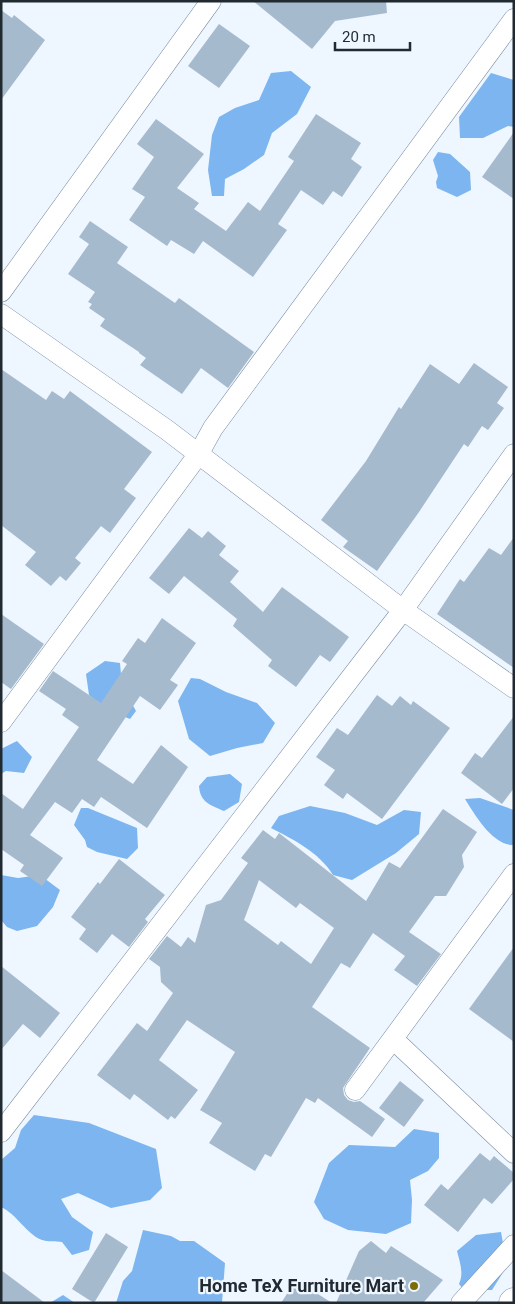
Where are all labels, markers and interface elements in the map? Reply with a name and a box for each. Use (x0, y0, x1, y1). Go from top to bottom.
scale bar (335, 20, 410, 52)
text: 20 m (342, 28, 376, 46)
place label: Home TeX Furniture Mart (199, 1275, 404, 1296)
marker: Home TeX Furniture Mart (408, 1280, 420, 1292)

